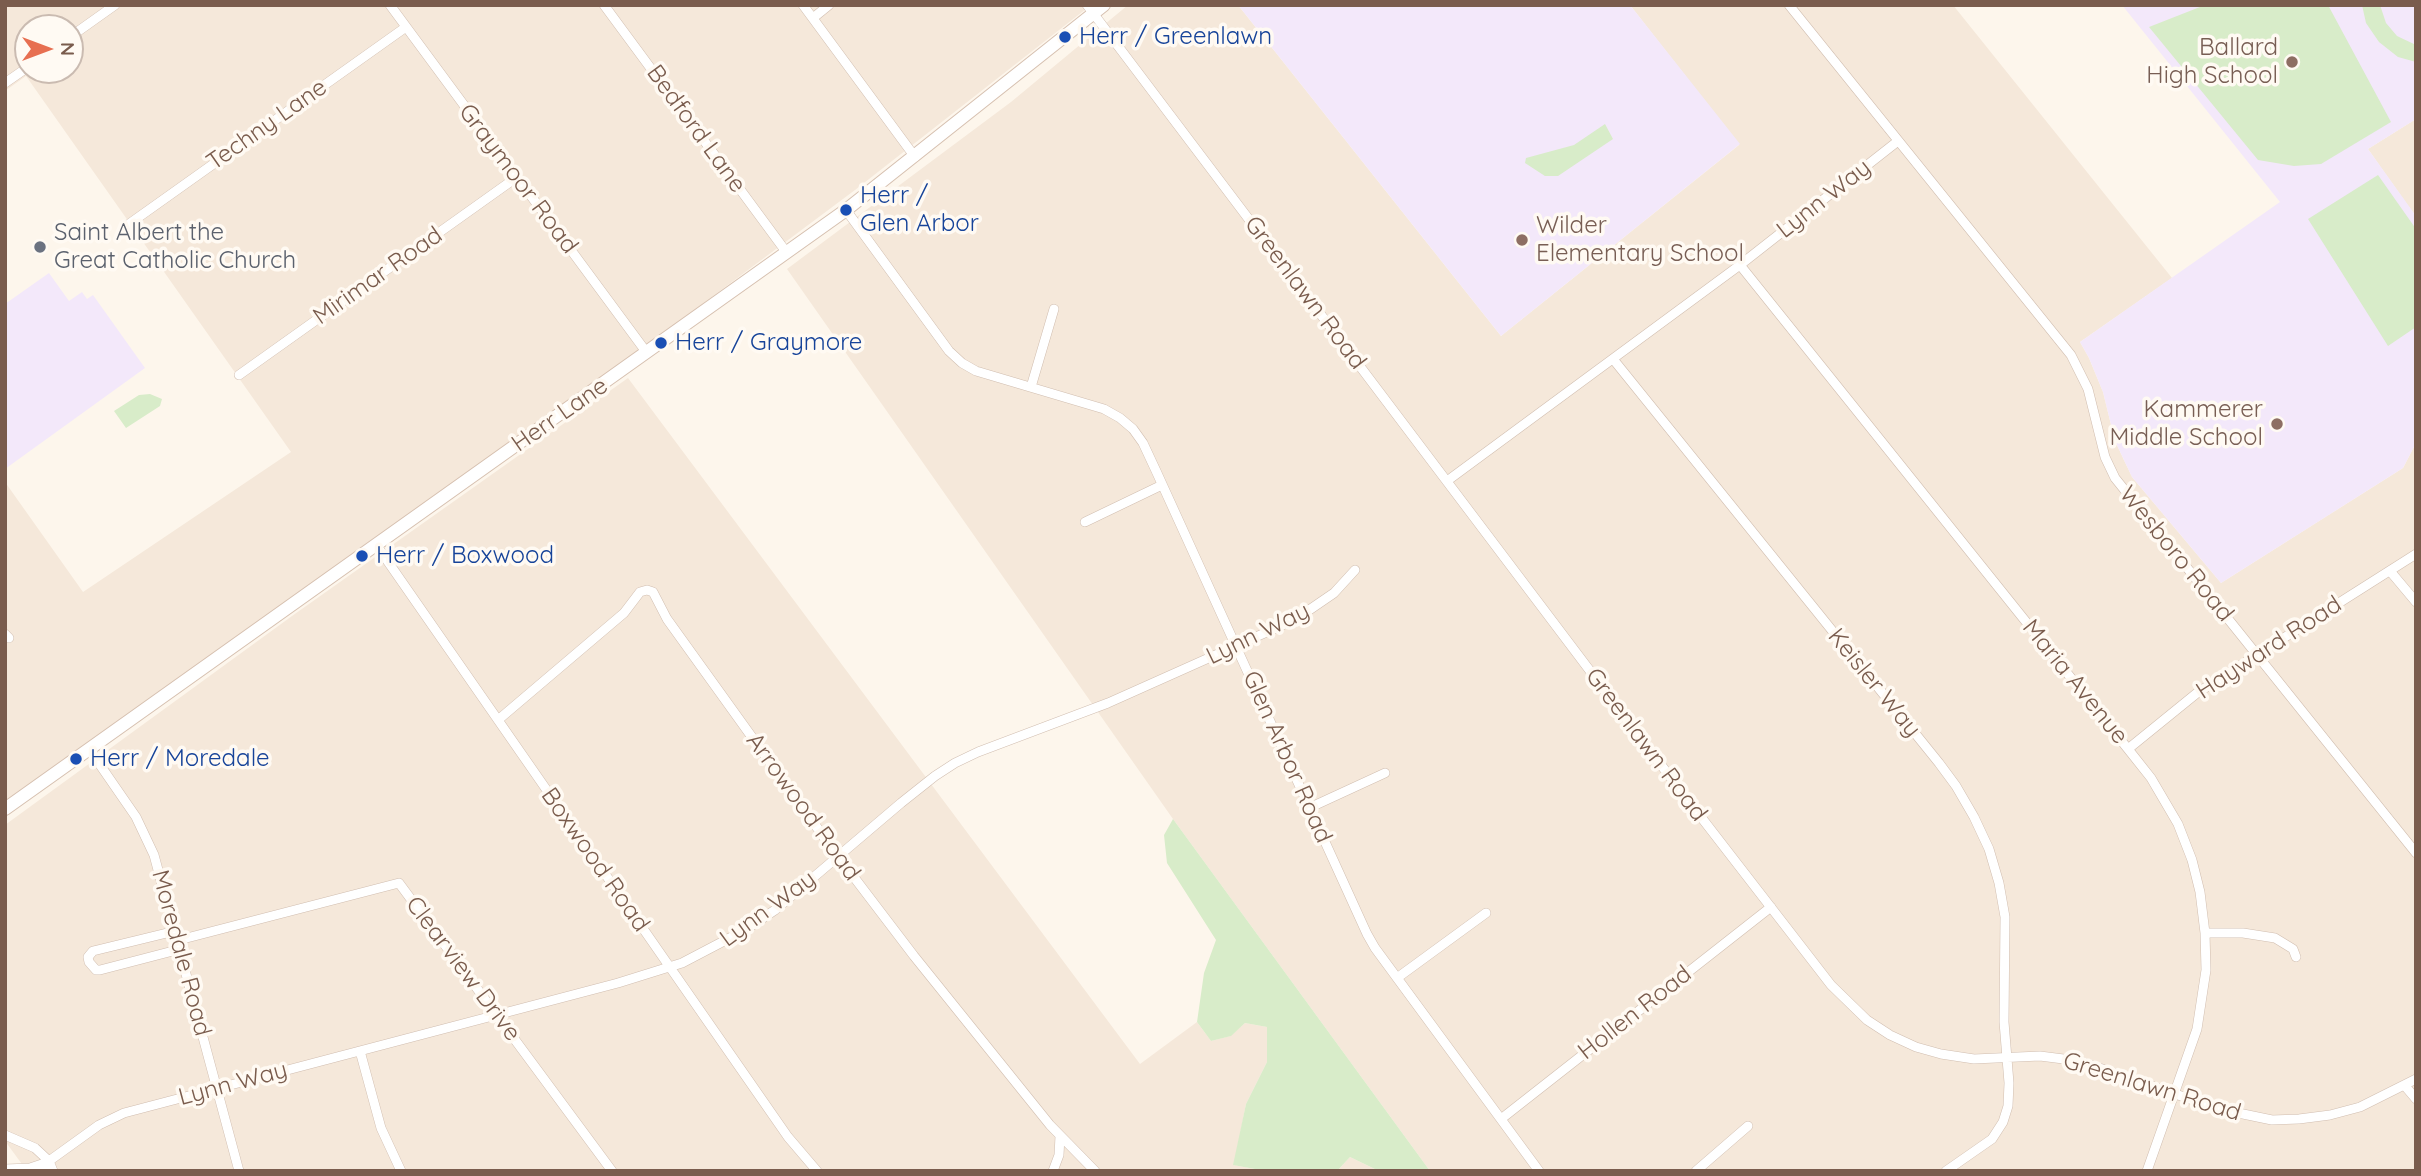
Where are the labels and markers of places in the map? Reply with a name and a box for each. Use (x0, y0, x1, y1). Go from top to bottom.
place label: Herr / Greenlawn (1079, 23, 1272, 51)
marker: Herr / Greenlawn (1057, 29, 1073, 45)
place label: Ballard High School (2146, 34, 2278, 90)
marker: Ballard High School (2284, 54, 2300, 70)
place label: Herr / Glen Arbor (860, 182, 979, 238)
marker: Herr / Glen Arbor (838, 202, 854, 218)
place label: Wilder Elementary School (1536, 212, 1744, 268)
place label: Saint Albert the Great Catholic Church (54, 219, 296, 275)
marker: Wilder Elementary School (1514, 232, 1530, 248)
marker: Saint Albert the Great Catholic Church (32, 239, 48, 255)
place label: Herr / Graymore (675, 329, 862, 357)
marker: Herr / Graymore (653, 335, 669, 351)
place label: Kammerer Middle School (2109, 396, 2263, 452)
marker: Kammerer Middle School (2269, 416, 2285, 432)
place label: Herr / Boxwood (376, 542, 554, 570)
marker: Herr / Boxwood (354, 548, 370, 564)
place label: Herr / Moredale (90, 745, 269, 773)
marker: Herr / Moredale (68, 751, 84, 767)

